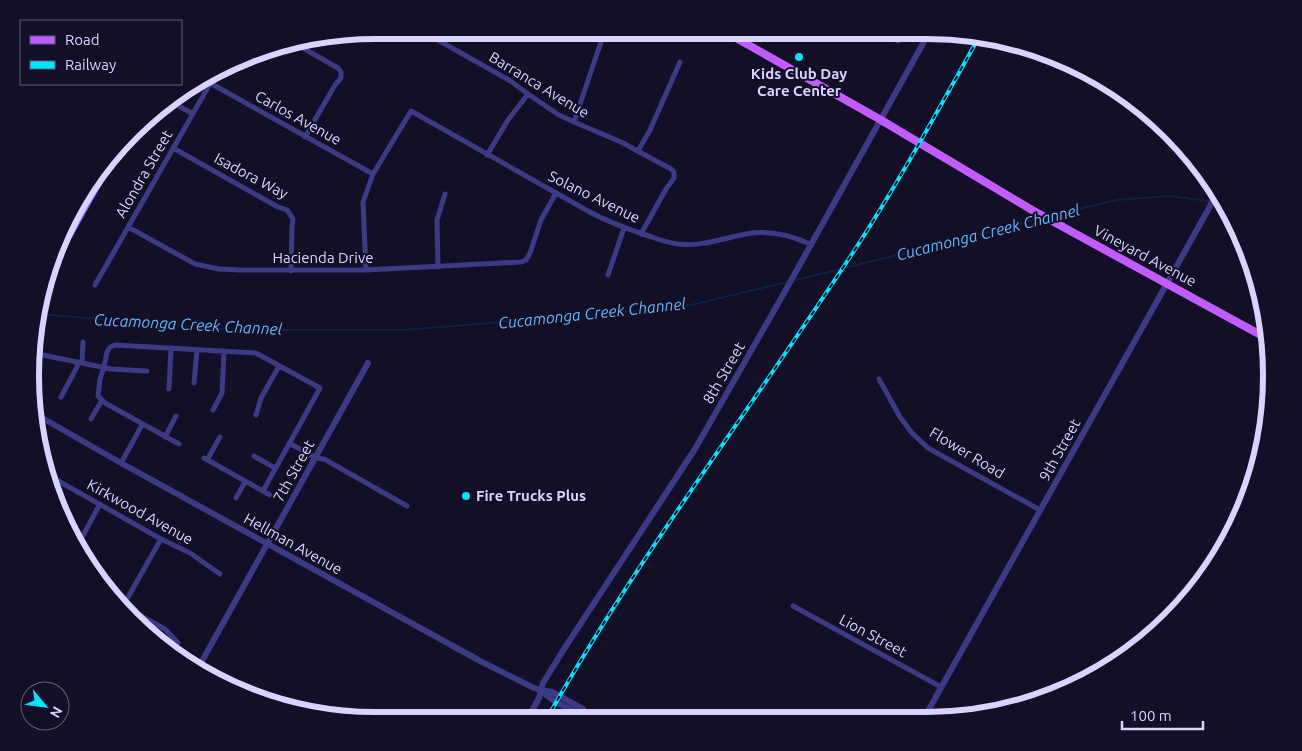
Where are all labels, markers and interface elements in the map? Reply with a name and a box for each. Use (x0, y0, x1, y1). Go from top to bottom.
legend (20, 20, 182, 85)
text: Road (65, 31, 100, 48)
street label: Barranca Avenue (486, 48, 592, 121)
marker: Kids Club Day Care Center (793, 51, 805, 63)
text: Railway (65, 56, 116, 73)
place label: Kids Club Day Care Center (751, 65, 847, 99)
street label: Carlos Avenue (252, 87, 344, 148)
street label: Alondra Street (112, 127, 176, 221)
street label: Isadora Way (212, 149, 291, 202)
street label: Solano Avenue (546, 167, 643, 226)
water label: Cucamonga Creek Channel (894, 200, 1082, 264)
street label: Vineyard Avenue (1091, 221, 1199, 290)
street label: Hacienda Drive (272, 249, 374, 266)
water label: Cucamonga Creek Channel (497, 294, 687, 332)
water label: Cucamonga Creek Channel (93, 310, 283, 338)
street label: 8th Street (699, 339, 748, 407)
street label: 9th Street (1036, 416, 1084, 484)
street label: Flower Road (927, 424, 1008, 482)
street label: 7th Street (270, 437, 318, 505)
street label: Kirkwood Avenue (84, 475, 196, 548)
place label: Fire Trucks Plus (476, 487, 586, 504)
marker: Fire Trucks Plus (460, 490, 472, 502)
street label: Hellman Avenue (241, 510, 345, 578)
street label: Lion Street (837, 611, 910, 660)
north arrow (20, 681, 70, 731)
scale bar (1122, 698, 1203, 730)
text: N (47, 704, 66, 721)
text: 100 m (1130, 707, 1172, 724)

